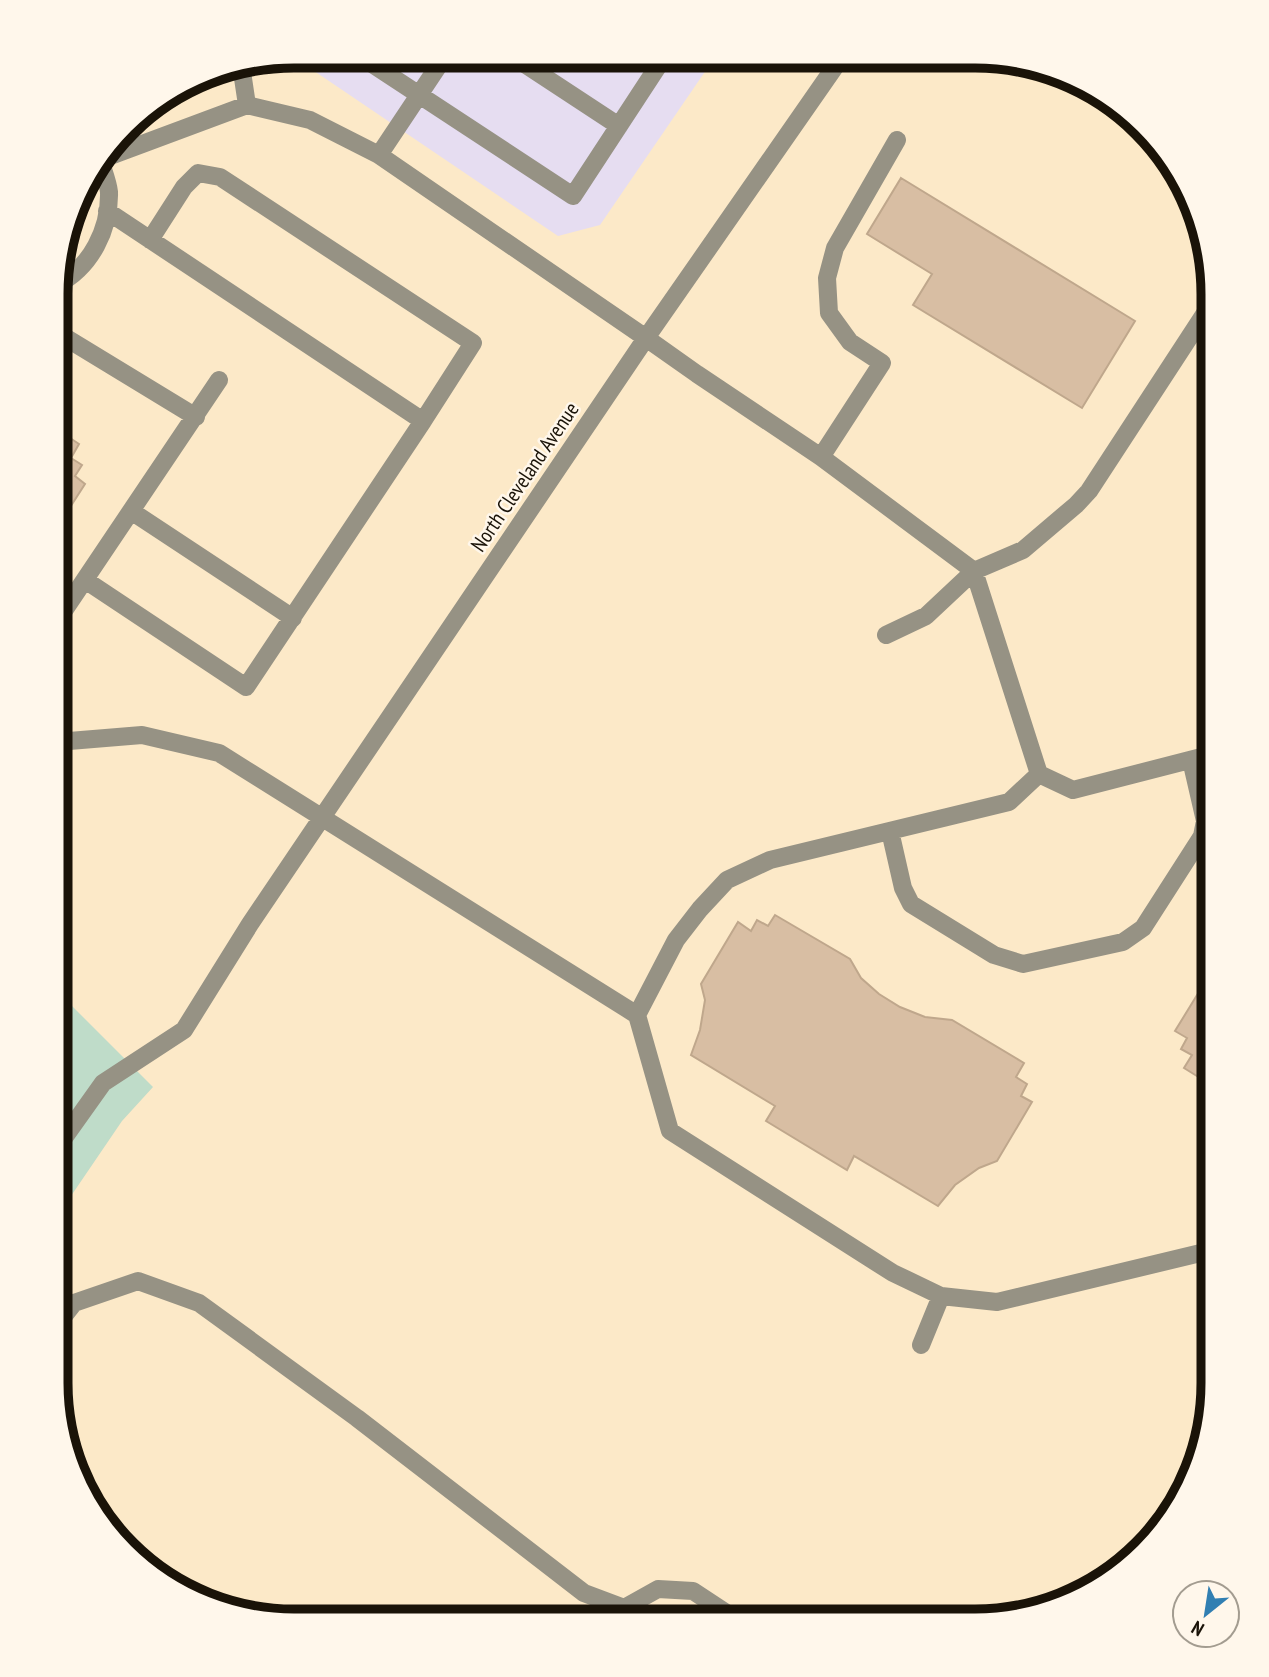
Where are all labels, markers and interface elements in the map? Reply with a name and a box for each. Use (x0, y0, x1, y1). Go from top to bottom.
street label: North Cleveland Avenue (465, 397, 585, 557)
north arrow (1171, 1579, 1241, 1649)
text: N (1187, 1616, 1208, 1642)

